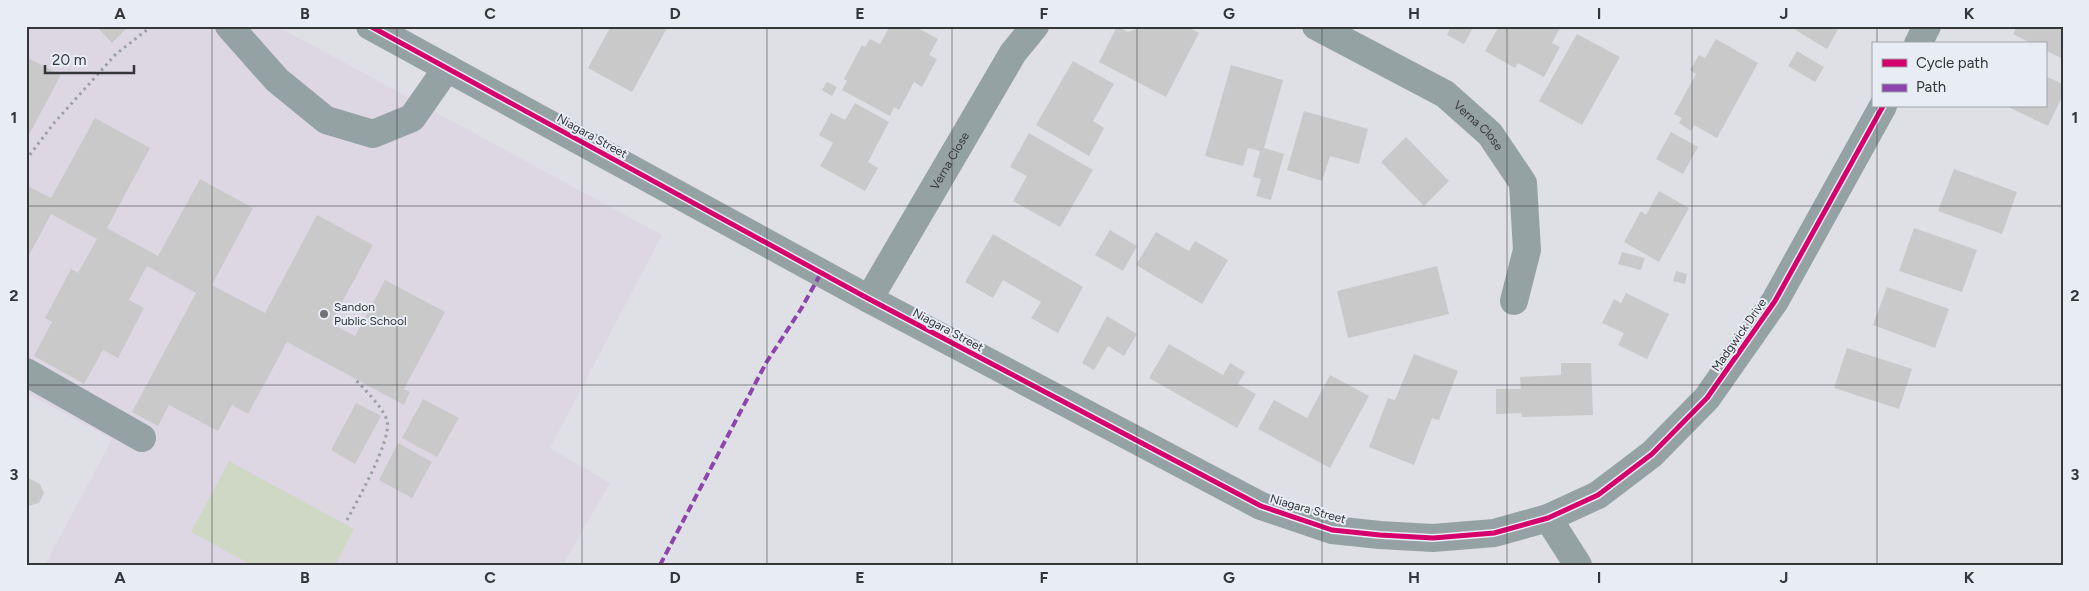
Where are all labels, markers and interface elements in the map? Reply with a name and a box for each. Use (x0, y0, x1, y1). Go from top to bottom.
text: A (114, 4, 126, 23)
text: B (300, 4, 310, 23)
text: C (484, 4, 496, 23)
text: D (669, 4, 681, 23)
text: E (855, 4, 865, 23)
text: F (1040, 4, 1049, 23)
text: G (1223, 4, 1235, 23)
text: H (1408, 4, 1420, 23)
text: I (1597, 4, 1601, 23)
text: J (1780, 4, 1788, 23)
text: K (1964, 4, 1975, 23)
scale bar (45, 42, 134, 74)
legend (1872, 42, 2046, 108)
text: 20 m (52, 51, 86, 69)
text: Cycle path (1916, 54, 1988, 72)
text: Path (1916, 78, 1946, 96)
street label: Verna Close (1451, 98, 1506, 153)
text: 1 (11, 108, 17, 127)
text: 1 (2072, 108, 2078, 127)
street label: Niagara Street (554, 111, 630, 161)
street label: Verna Close (927, 129, 972, 192)
text: 2 (9, 286, 19, 305)
text: 2 (2070, 286, 2080, 305)
street label: Madgwick Drive (1709, 296, 1770, 374)
place label: Sandon Public School (334, 300, 407, 328)
street label: Niagara Street (910, 305, 986, 355)
marker: Sandon Public School (318, 308, 330, 320)
text: 3 (10, 465, 19, 484)
text: 3 (2071, 465, 2080, 484)
street label: Niagara Street (1269, 492, 1348, 527)
text: A (114, 568, 126, 587)
text: B (300, 568, 310, 587)
text: C (484, 568, 496, 587)
text: D (669, 568, 681, 587)
text: E (855, 568, 865, 587)
text: F (1040, 568, 1049, 587)
text: G (1223, 568, 1235, 587)
text: H (1408, 568, 1420, 587)
text: I (1597, 568, 1601, 587)
text: J (1780, 568, 1788, 587)
text: K (1964, 568, 1975, 587)

